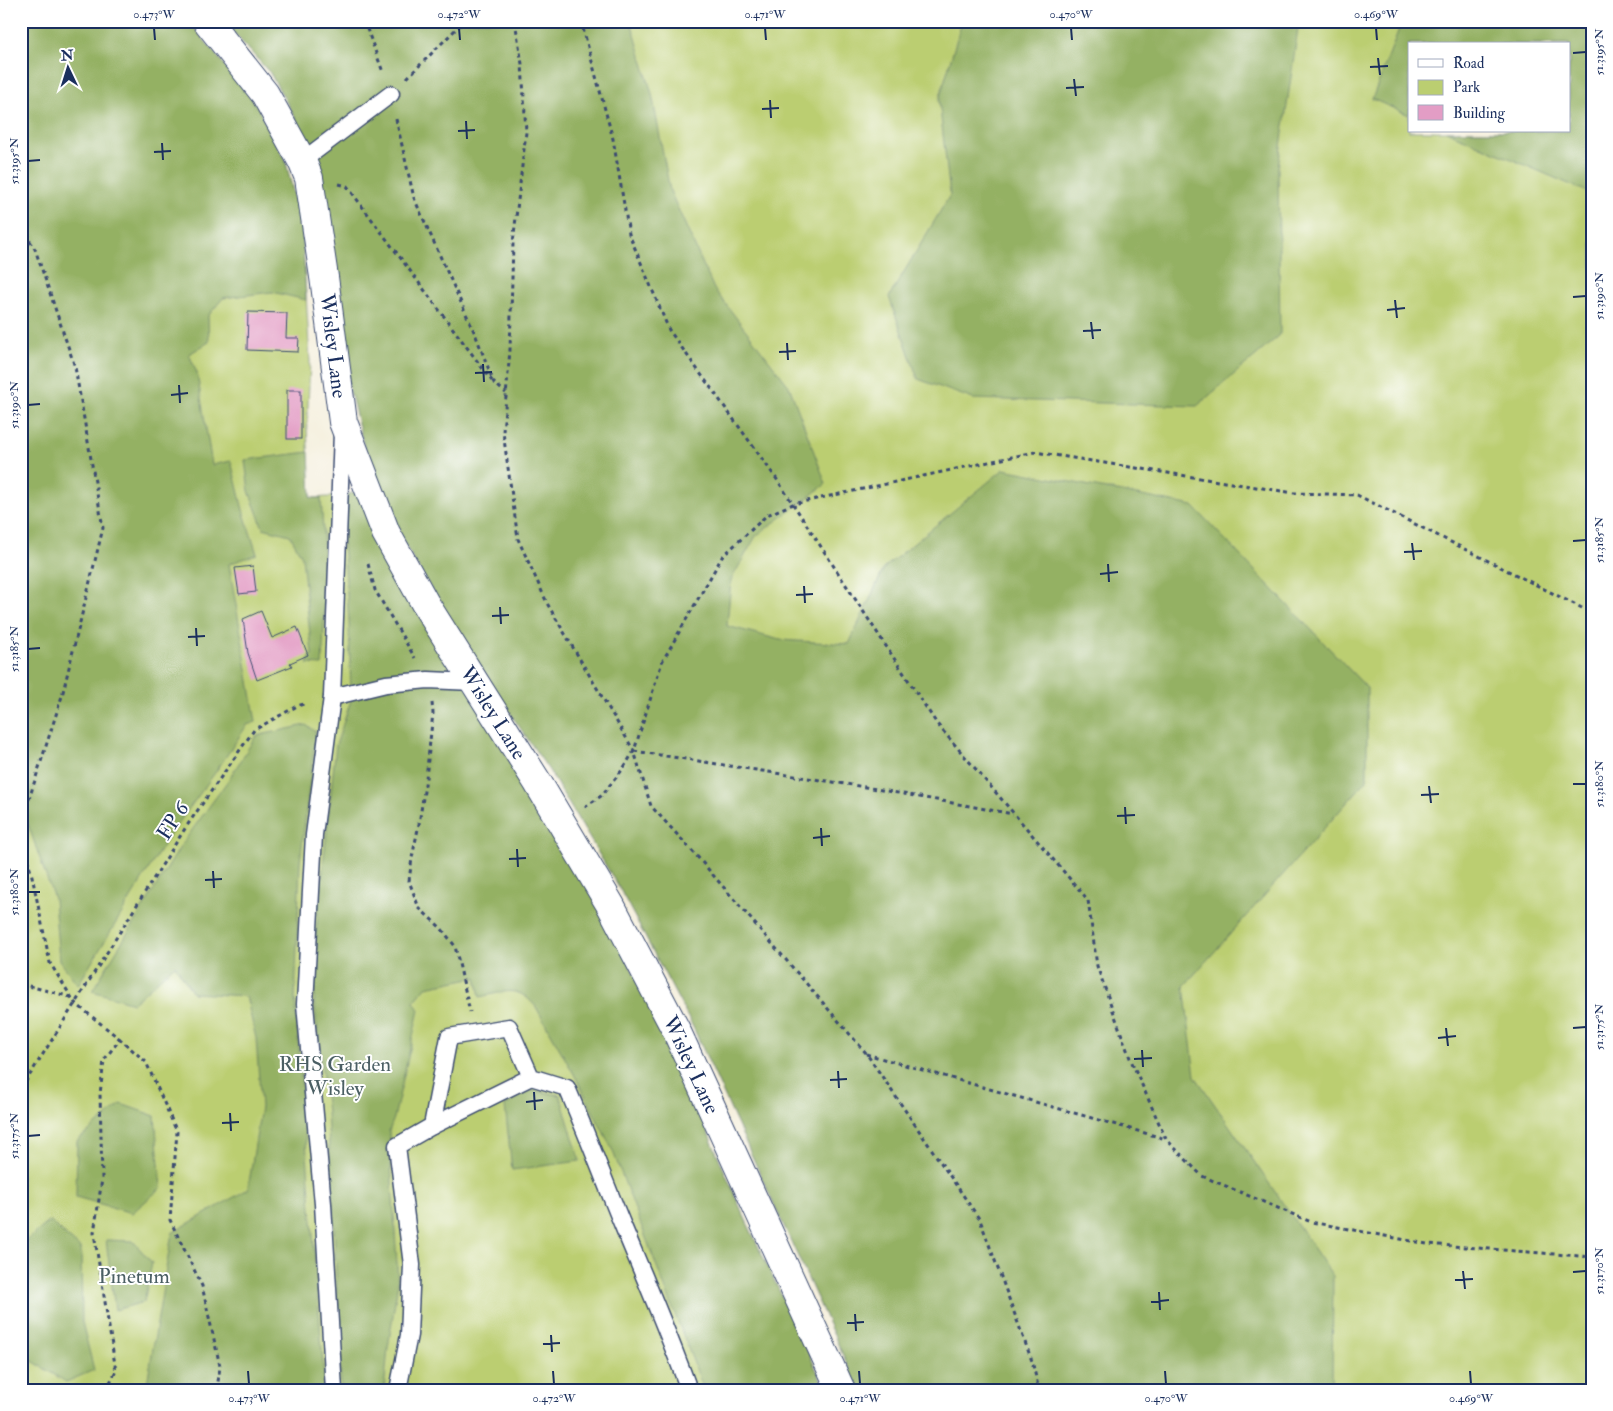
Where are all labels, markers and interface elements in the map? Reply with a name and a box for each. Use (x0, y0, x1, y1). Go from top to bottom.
text: 0.473°W (133, 7, 175, 22)
text: 0.472°W (438, 7, 481, 22)
text: 0.471°W (744, 7, 786, 22)
text: 0.470°W (1050, 7, 1093, 22)
text: 0.469°W (1354, 7, 1399, 22)
text: 51.3195°N (1592, 28, 1607, 76)
north arrow (42, 42, 92, 92)
legend (1408, 42, 1570, 132)
text: N (59, 47, 74, 65)
text: Road (1453, 54, 1485, 73)
text: Park (1453, 78, 1480, 97)
text: Building (1453, 104, 1505, 123)
text: 51.3195°N (7, 137, 22, 185)
text: 51.3190°N (1592, 272, 1607, 320)
street label: Wisley Lane (313, 291, 353, 400)
text: 51.3190°N (7, 381, 22, 429)
text: 51.3185°N (1592, 516, 1607, 563)
text: 51.3185°N (7, 625, 22, 672)
street label: Wisley Lane (453, 660, 532, 765)
text: 51.3180°N (1592, 760, 1607, 808)
street label: FP 6 (151, 795, 196, 845)
text: 51.3180°N (7, 868, 22, 916)
text: 51.3175°N (1592, 1003, 1607, 1050)
street label: Wisley Lane (656, 1011, 726, 1119)
park label: RHS Garden Wisley (279, 1051, 391, 1102)
text: 51.3175°N (7, 1112, 22, 1159)
text: 51.3170°N (1592, 1247, 1607, 1295)
park label: Pinetum (98, 1263, 170, 1290)
text: 0.473°W (228, 1391, 270, 1406)
text: 0.472°W (533, 1391, 576, 1406)
text: 0.471°W (839, 1391, 881, 1406)
text: 0.470°W (1145, 1391, 1188, 1406)
text: 0.469°W (1449, 1391, 1494, 1406)

